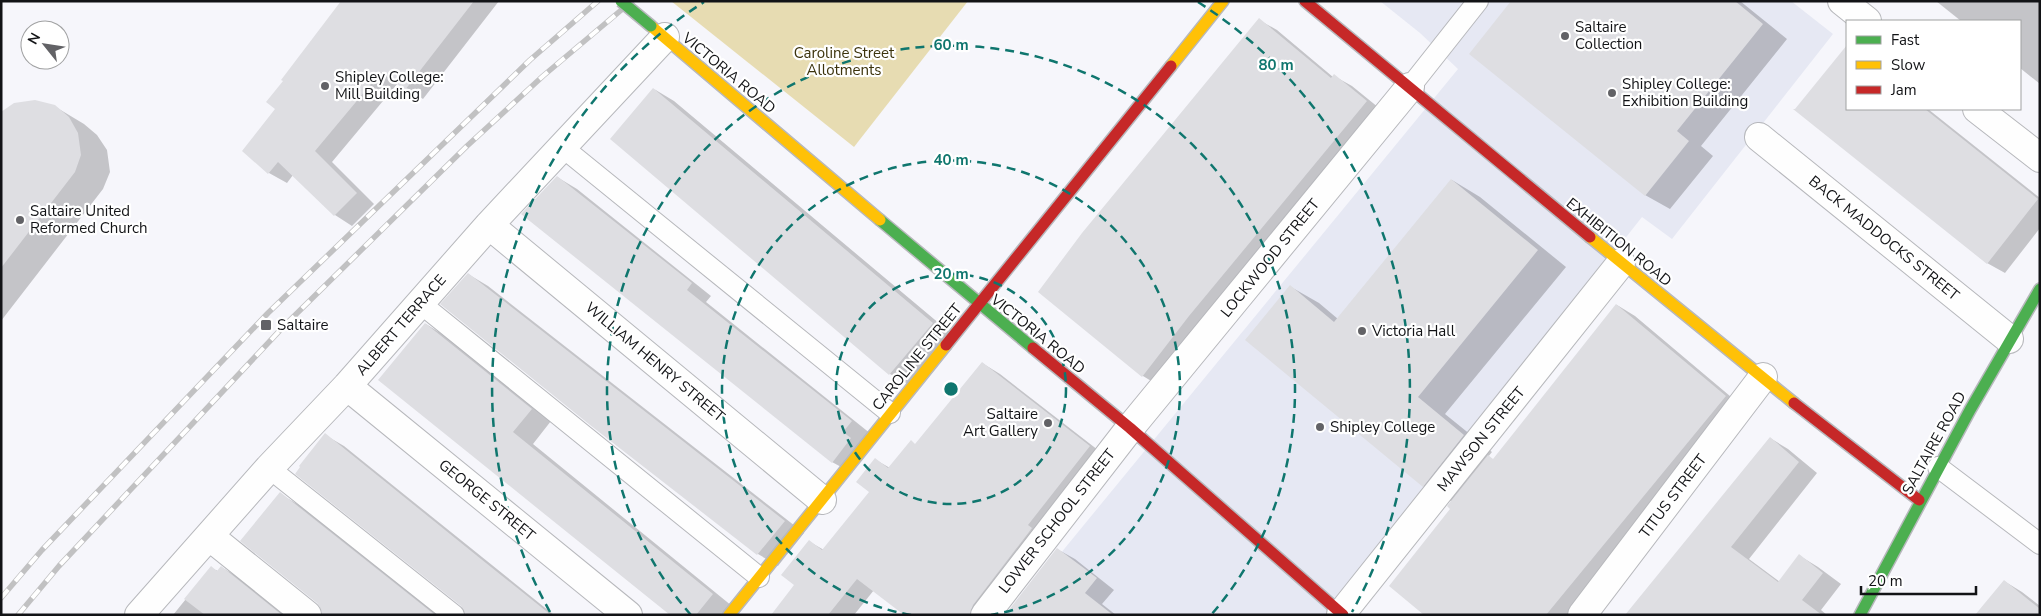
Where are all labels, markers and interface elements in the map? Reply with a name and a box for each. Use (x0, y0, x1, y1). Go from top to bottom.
place label: Saltaire Collection (1575, 17, 1642, 54)
north arrow (20, 20, 70, 70)
legend (1846, 20, 2021, 110)
street label: VICTORIA ROAD (677, 27, 780, 118)
text: N (23, 29, 45, 48)
marker: Saltaire Collection (1559, 30, 1571, 42)
text: Fast (1891, 30, 1920, 50)
text: 60 m (933, 35, 969, 55)
park label: Caroline Street Allotments (794, 43, 895, 80)
text: 80 m (1258, 55, 1294, 75)
text: Slow (1891, 55, 1926, 75)
place label: Shipley College: Mill Building (335, 67, 444, 104)
place label: Shipley College: Exhibition Building (1622, 74, 1748, 111)
marker: Shipley College: Mill Building (319, 80, 331, 92)
text: Jam (1890, 80, 1917, 100)
marker: Shipley College: Exhibition Building (1606, 87, 1618, 99)
text: 40 m (933, 150, 969, 170)
street label: BACK MADDOCKS STREET (1805, 171, 1963, 305)
street label: EXHIBITION ROAD (1562, 193, 1676, 291)
street label: LOCKWOOD STREET (1216, 195, 1324, 321)
place label: Saltaire United Reformed Church (30, 201, 148, 238)
marker: Saltaire United Reformed Church (14, 214, 26, 226)
text: 20 m (933, 264, 969, 284)
street label: ALBERT TERRACE (352, 270, 450, 380)
street label: VICTORIA ROAD (986, 289, 1089, 378)
street label: WILLIAM HENRY STREET (581, 298, 729, 426)
street label: CAROLINE STREET (868, 299, 966, 415)
place label: Saltaire (277, 315, 328, 335)
marker: Saltaire (259, 318, 273, 332)
place label: Victoria Hall (1371, 321, 1456, 341)
marker: Victoria Hall (1356, 325, 1368, 337)
centre of rings (942, 380, 960, 398)
street label: MAWSON STREET (1433, 382, 1529, 496)
street label: SALTAIRE ROAD (1897, 388, 1971, 498)
place label: Saltaire Art Gallery (963, 404, 1038, 441)
marker: Saltaire Art Gallery (1042, 417, 1054, 429)
place label: Shipley College (1330, 417, 1435, 437)
marker: Shipley College (1314, 421, 1326, 433)
street label: LOWER SCHOOL STREET (994, 445, 1120, 597)
street label: TITUS STREET (1635, 450, 1711, 542)
street label: GEORGE STREET (434, 455, 540, 545)
scale bar (1861, 564, 1976, 596)
text: 20 m (1868, 571, 1903, 591)

